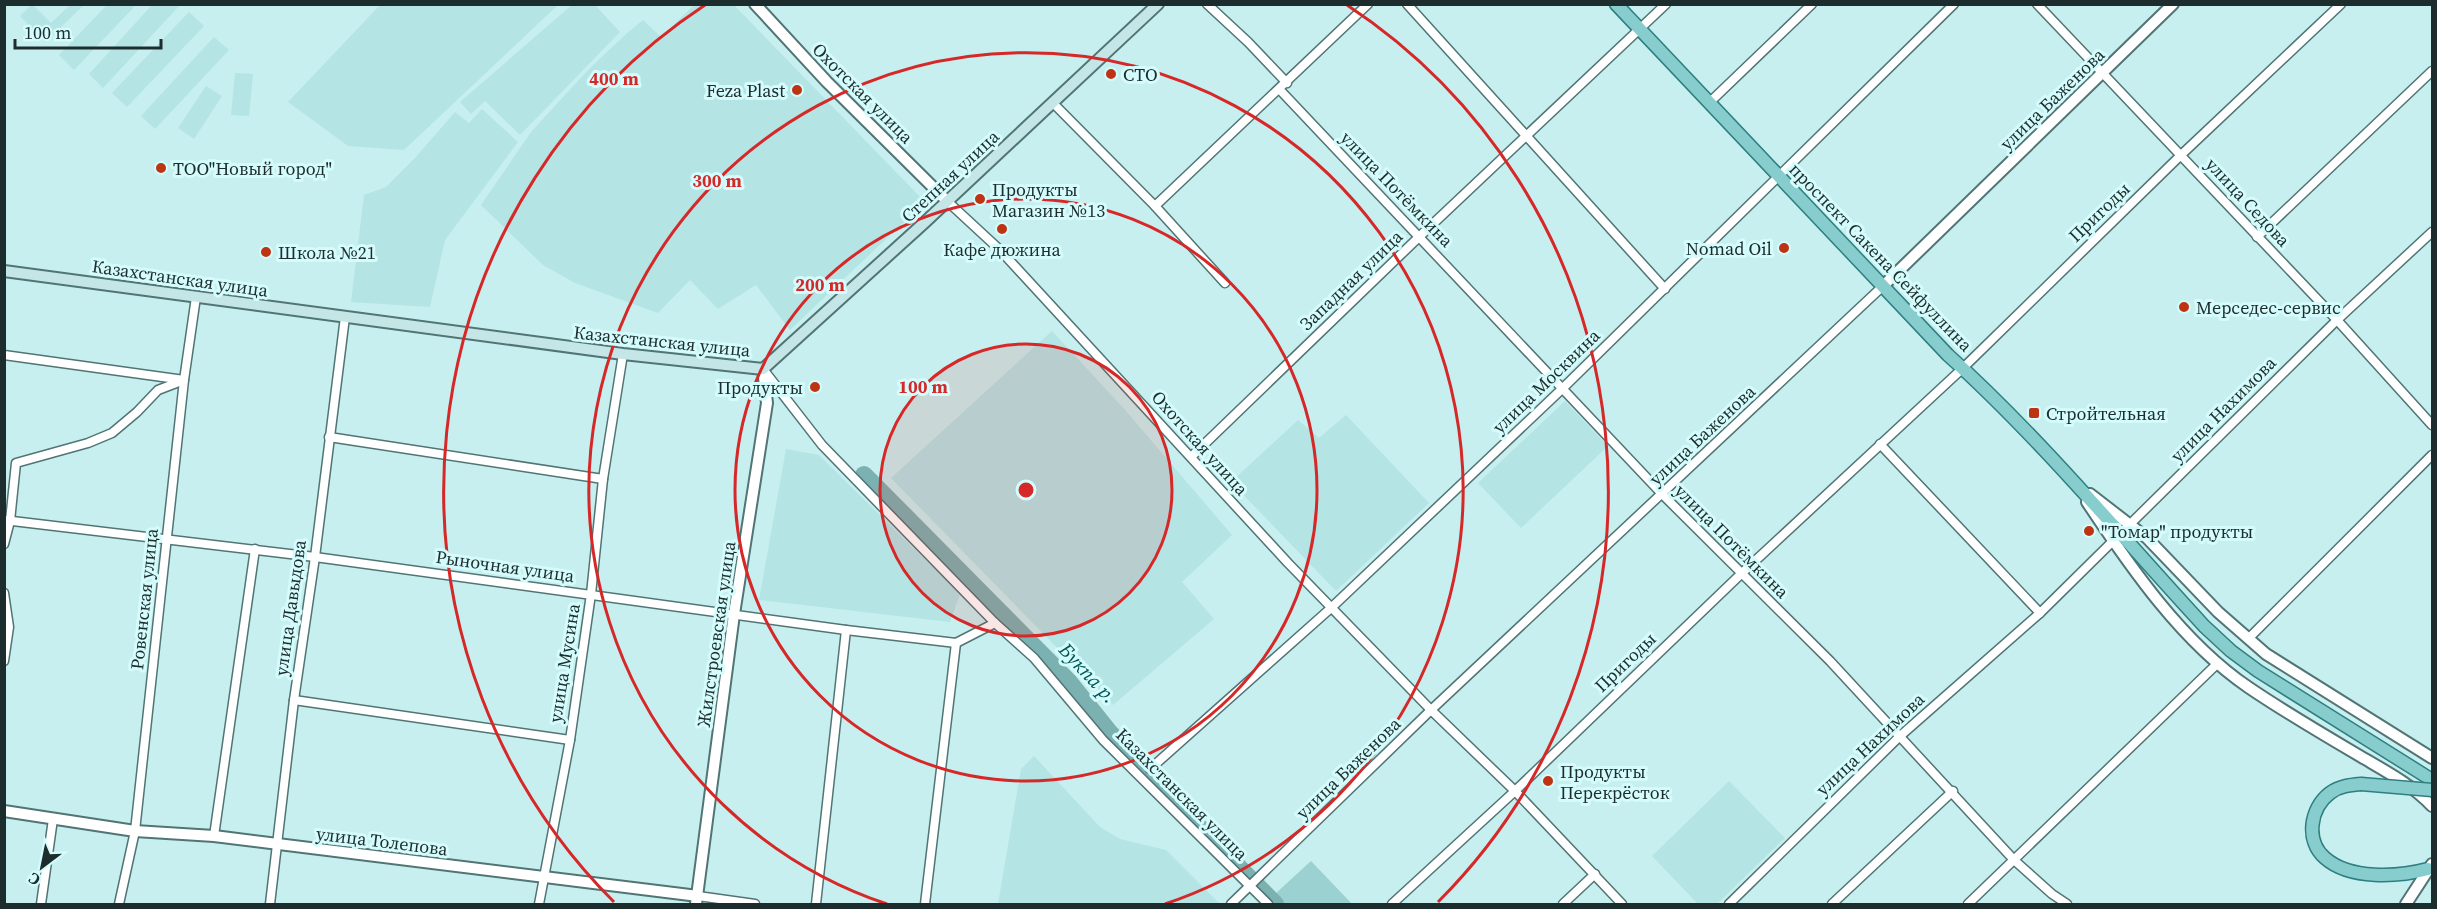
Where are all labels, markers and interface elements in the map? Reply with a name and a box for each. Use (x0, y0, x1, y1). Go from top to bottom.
scale bar (15, 12, 160, 50)
text: 100 m (24, 20, 71, 45)
street label: Охотская улица (807, 37, 920, 150)
street label: улица Баженова (1994, 42, 2111, 156)
place label: СТО (1123, 62, 1158, 87)
text: 400 m (589, 66, 639, 91)
marker: СТО (1104, 67, 1118, 81)
place label: Feza Plast (706, 78, 785, 103)
marker: Feza Plast (790, 83, 804, 97)
street label: Степная улица (896, 123, 1005, 228)
street label: улица Потёмкина (1335, 125, 1460, 253)
street label: улица Седова (2200, 152, 2296, 253)
place label: ТОО"Новый город" (173, 156, 332, 181)
street label: проспект Сакена Сейфуллина (1784, 157, 1979, 358)
marker: ТОО"Новый город" (154, 161, 168, 175)
text: 300 m (692, 168, 742, 193)
street label: Пригоды (2063, 176, 2135, 248)
place label: Продукты Магазин №13 (992, 177, 1105, 223)
marker: Продукты Магазин №13 (973, 192, 987, 206)
marker: Кафе дюжина (995, 222, 1009, 236)
street label: Западная улица (1294, 224, 1409, 336)
place label: Nomad Oil (1686, 236, 1772, 261)
place label: Кафе дюжина (943, 237, 1062, 262)
place label: Школа №21 (278, 240, 376, 265)
marker: Nomad Oil (1777, 241, 1791, 255)
marker: Школа №21 (259, 245, 273, 259)
street label: Казахстанская улица (90, 253, 270, 303)
text: 200 m (795, 272, 845, 297)
place label: Мерседес-сервис (2196, 295, 2341, 320)
marker: Мерседес-сервис (2177, 300, 2191, 314)
street label: Казахстанская улица (572, 319, 752, 363)
street label: улица Москвина (1487, 323, 1606, 439)
street label: улица Нахимова (2165, 350, 2282, 467)
text: 100 m (898, 374, 948, 399)
place label: Продукты (717, 375, 803, 400)
street label: улица Баженова (1643, 379, 1761, 491)
marker: Продукты (808, 380, 822, 394)
street label: Охотская улица (1146, 385, 1254, 502)
place label: Стройтельная (2046, 401, 2166, 426)
marker: Стройтельная (2027, 406, 2041, 420)
street label: улица Потёмкина (1669, 478, 1795, 604)
centre of rings (1016, 480, 1036, 500)
place label: "Томар" продукты (2101, 519, 2253, 544)
marker: "Томар" продукты (2082, 524, 2096, 538)
street label: Ровенская улица (124, 526, 164, 671)
street label: улица Давыдова (268, 538, 312, 678)
street label: Жилстроевская улица (691, 539, 742, 729)
street label: Рыночная улица (434, 544, 577, 588)
street label: улица Мусина (542, 601, 586, 724)
street label: Пригоды (1589, 626, 1661, 698)
water label: Букпа р. (1052, 636, 1123, 710)
street label: улица Нахимова (1810, 686, 1930, 801)
street label: улица Баженова (1290, 711, 1407, 825)
street label: Казахстанская улица (1110, 722, 1254, 866)
place label: Продукты Перекрёсток (1560, 759, 1670, 805)
marker: Продукты Перекрёсток (1541, 774, 1555, 788)
street label: улица Толепова (315, 821, 450, 862)
north arrow (12, 837, 72, 897)
text: С (24, 868, 44, 892)

